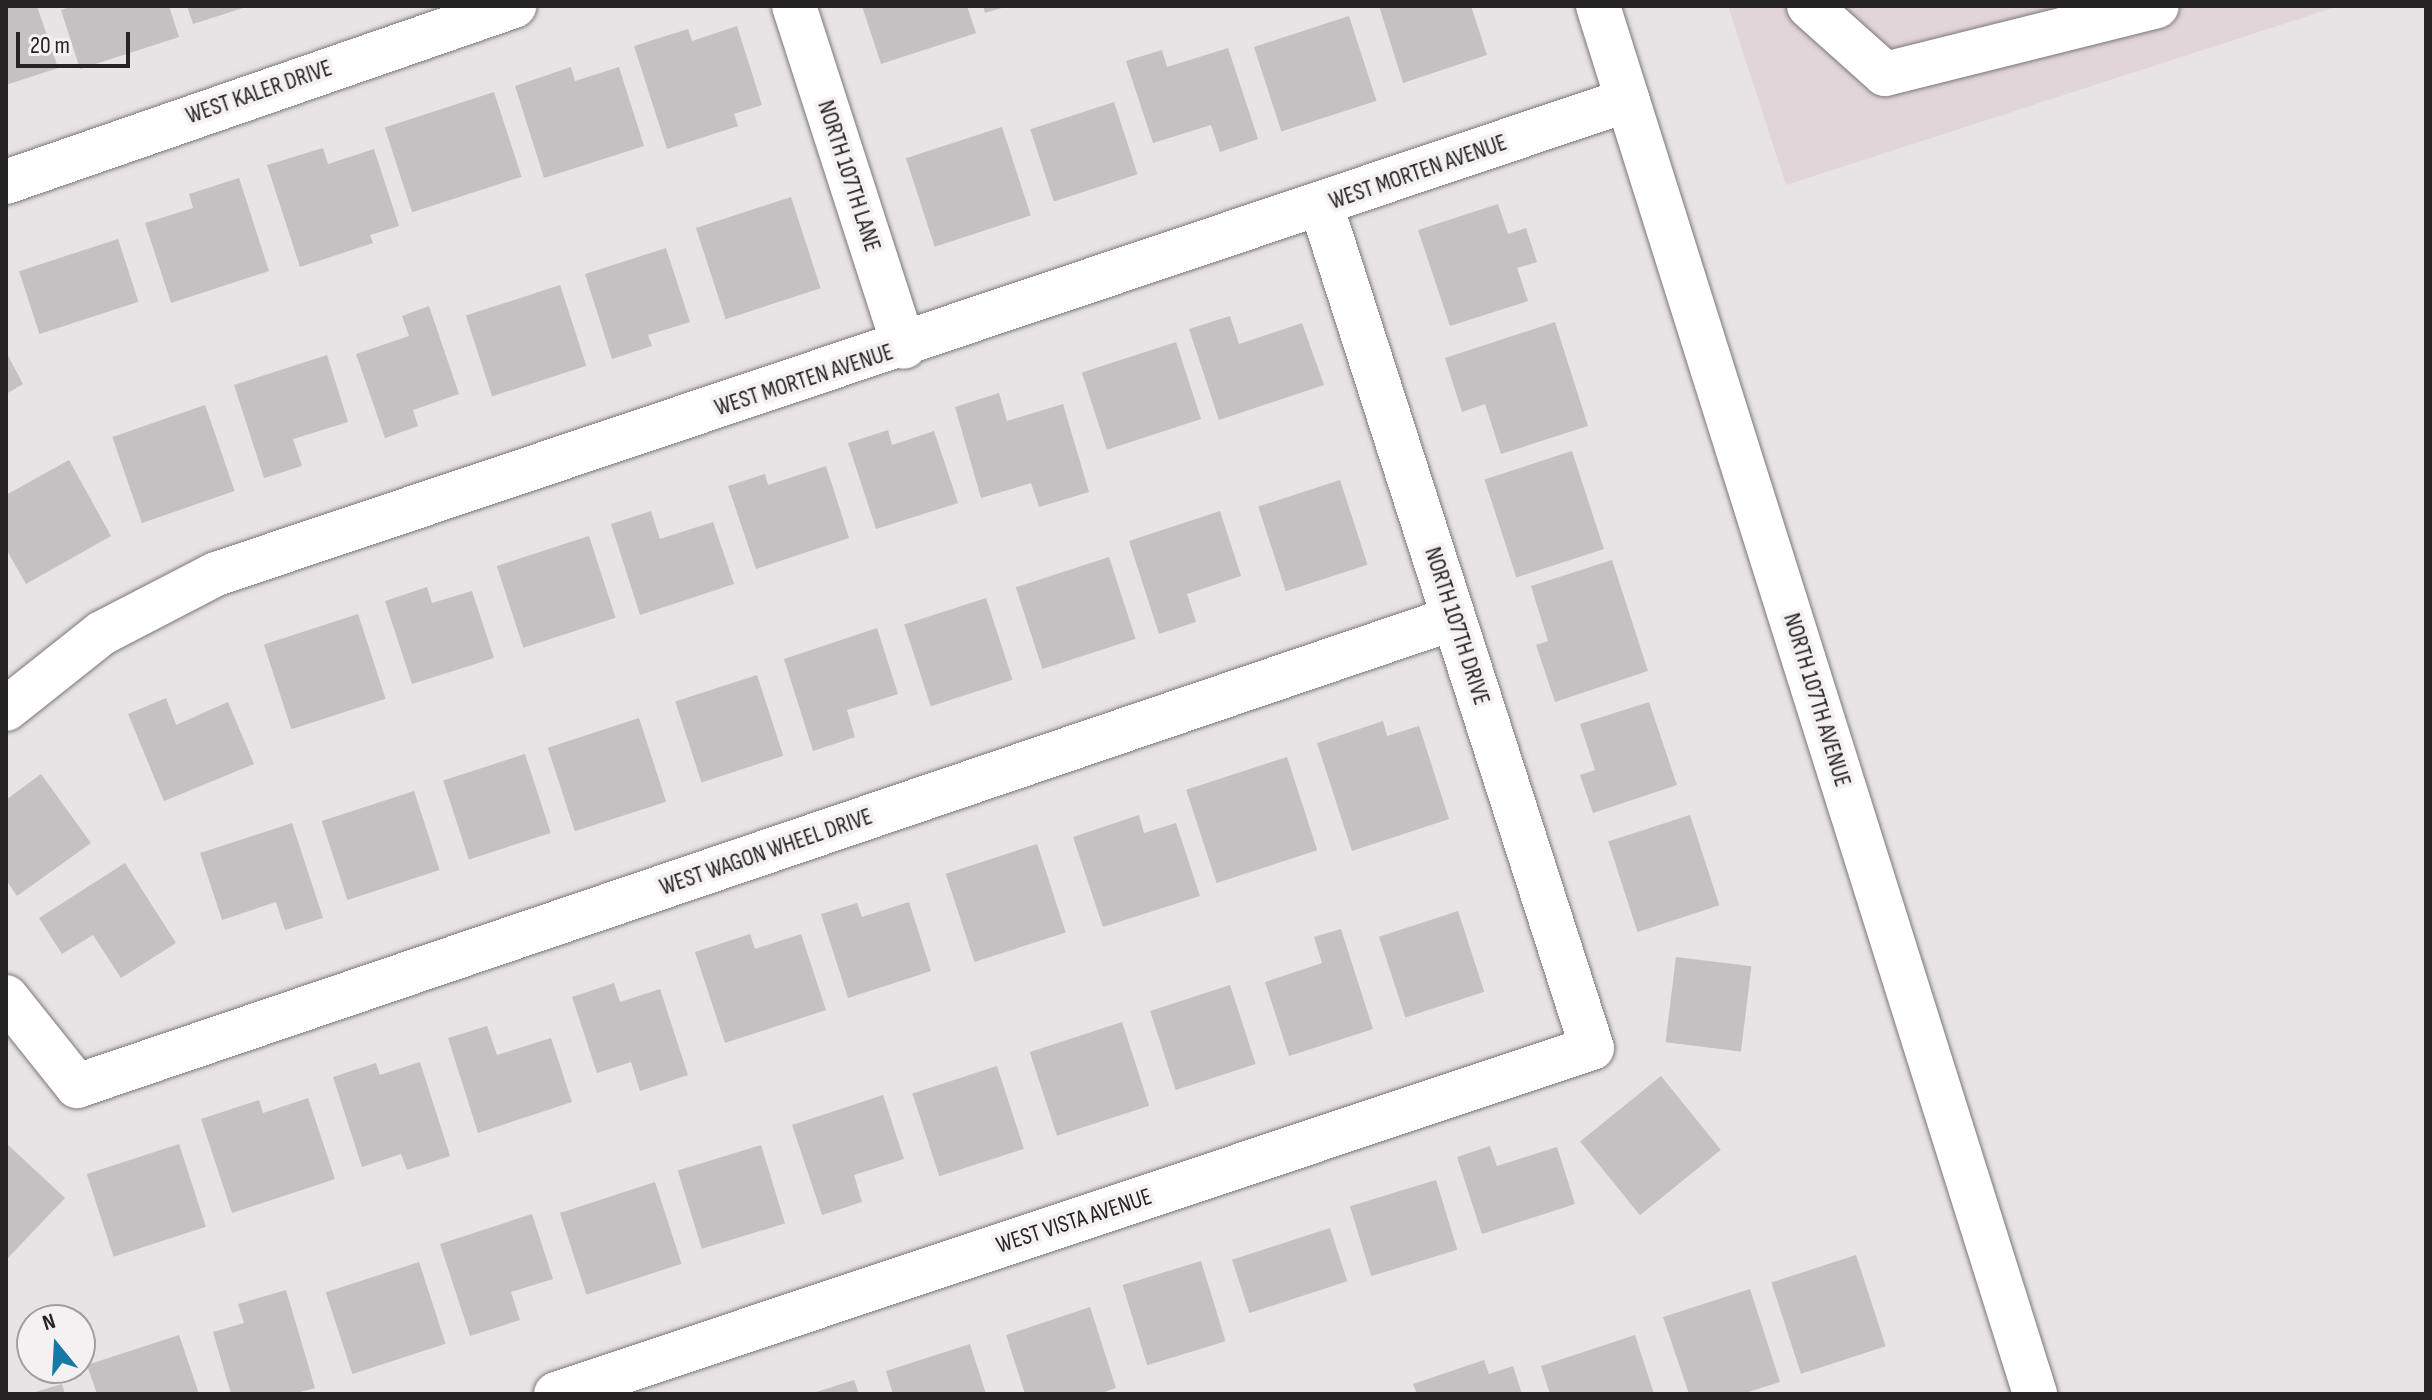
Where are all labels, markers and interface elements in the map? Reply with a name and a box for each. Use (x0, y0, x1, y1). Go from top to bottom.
scale bar (20, 16, 134, 66)
text: 20 m (30, 31, 70, 60)
street label: WEST KALER DRIVE (182, 54, 336, 130)
street label: NORTH 107TH LANE (811, 97, 887, 255)
street label: WEST MORTEN AVENUE (1325, 128, 1511, 216)
street label: WEST MORTEN AVENUE (711, 338, 897, 422)
street label: NORTH 107TH DRIVE (1418, 544, 1496, 708)
street label: NORTH 107TH AVENUE (1777, 610, 1857, 790)
street label: WEST WAGON WHEEL DRIVE (656, 802, 876, 902)
street label: WEST VISTA AVENUE (992, 1182, 1156, 1260)
north arrow (16, 1304, 96, 1384)
text: N (39, 1308, 59, 1337)

